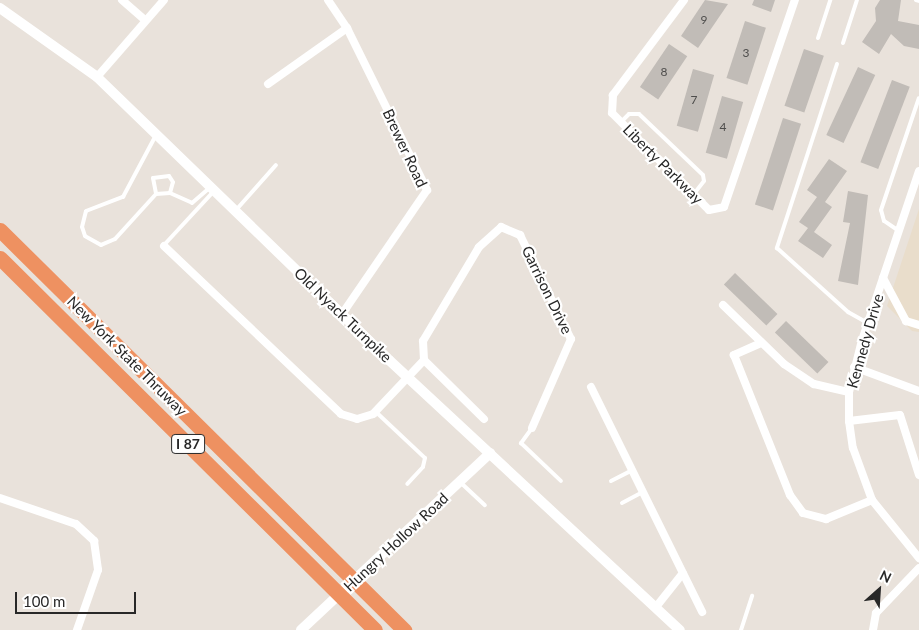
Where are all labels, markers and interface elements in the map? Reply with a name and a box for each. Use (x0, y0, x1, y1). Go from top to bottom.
house number: 9 (701, 13, 707, 27)
house number: 3 (743, 46, 749, 60)
house number: 8 (661, 65, 667, 79)
house number: 7 (691, 93, 697, 107)
street label: Brewer Road (379, 106, 431, 190)
street label: Liberty Parkway (619, 120, 707, 208)
house number: 4 (720, 120, 726, 134)
street label: Garrison Drive (518, 243, 576, 337)
street label: Old Nyack Turnpike (290, 264, 396, 366)
street label: New York State Thruway (63, 292, 191, 420)
street label: Kennedy Drive (843, 292, 887, 390)
road number: I 87 (170, 432, 206, 456)
street label: Hungry Hollow Road (340, 489, 452, 595)
north arrow (854, 565, 904, 615)
text: N (877, 566, 894, 586)
scale bar (18, 582, 139, 614)
text: 100 m (23, 592, 65, 610)

